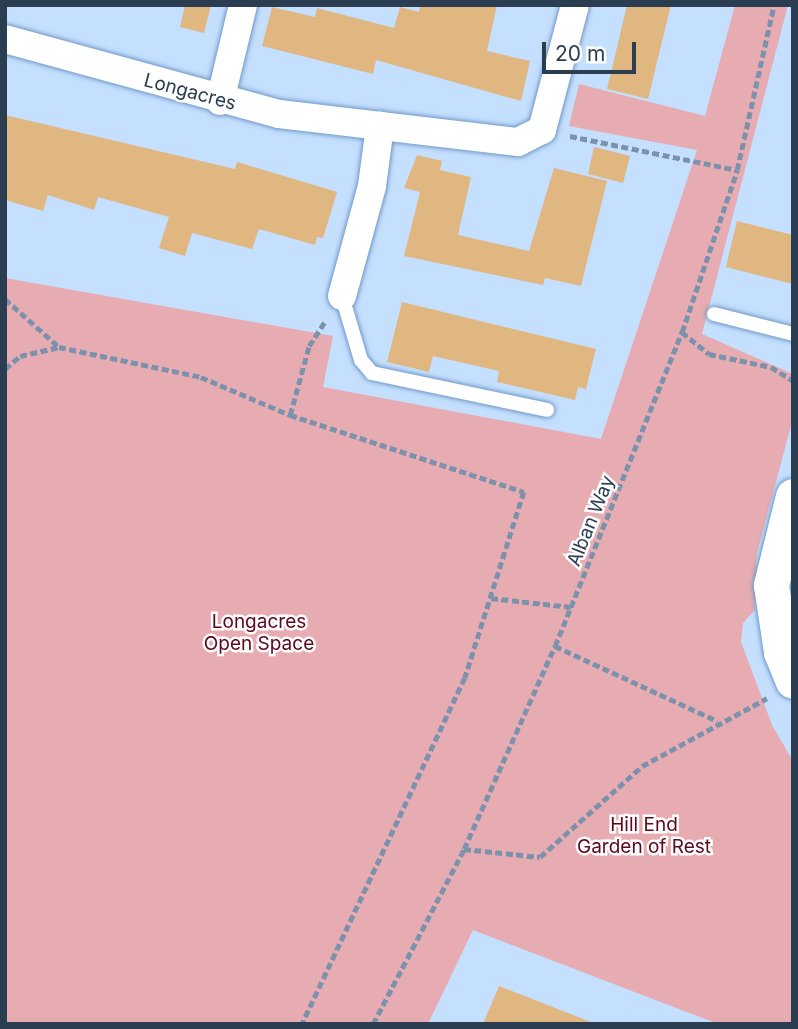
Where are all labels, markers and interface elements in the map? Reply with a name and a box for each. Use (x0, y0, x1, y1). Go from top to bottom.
scale bar (546, 28, 640, 72)
text: 20 m (555, 41, 605, 66)
street label: Longacres (141, 69, 239, 115)
street label: Alban Way (563, 472, 619, 570)
park label: Longacres Open Space (204, 611, 314, 655)
park label: Hill End Garden of Rest (577, 814, 711, 858)

